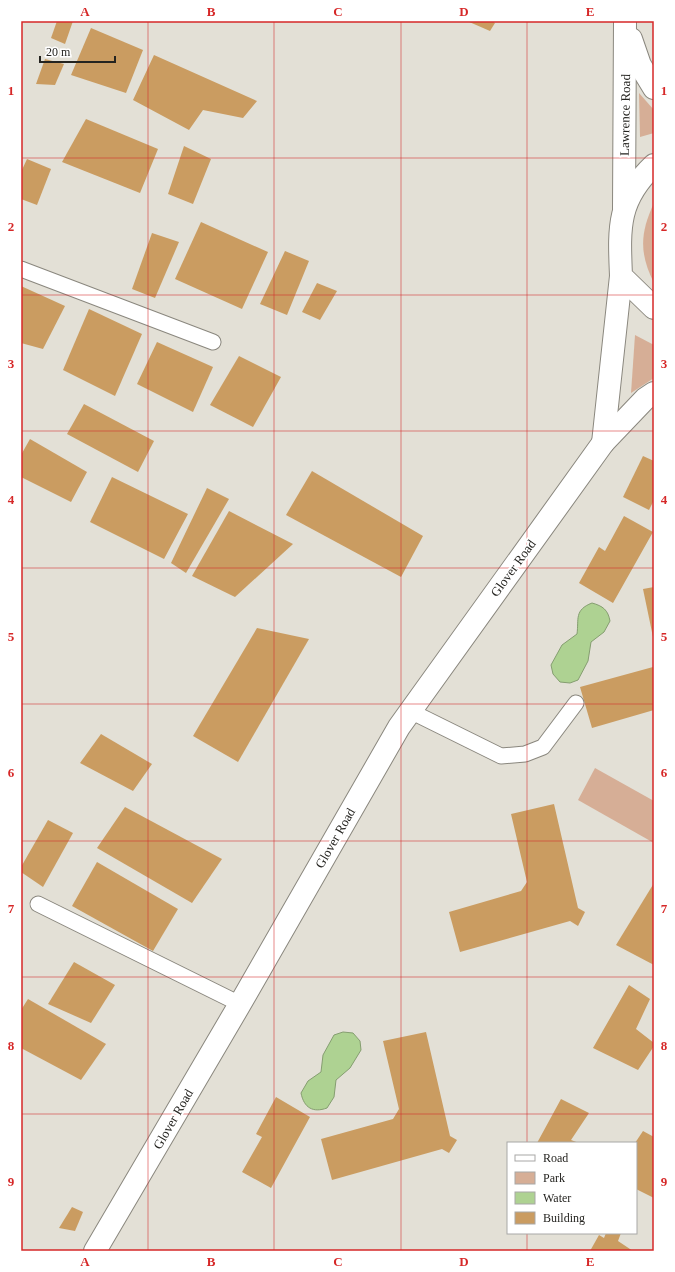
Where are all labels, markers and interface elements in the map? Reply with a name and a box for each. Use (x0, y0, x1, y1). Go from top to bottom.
text: A (80, 4, 90, 19)
text: B (207, 4, 216, 19)
text: C (333, 4, 343, 19)
text: D (459, 4, 469, 19)
text: E (586, 4, 594, 19)
scale bar (40, 38, 115, 64)
text: 20 m (46, 45, 71, 59)
street label: Lawrence Road (617, 73, 633, 156)
text: 1 (8, 83, 14, 98)
text: 1 (661, 83, 667, 98)
text: 2 (8, 219, 14, 234)
text: 2 (661, 219, 667, 234)
text: 3 (8, 356, 15, 371)
text: 3 (661, 356, 668, 371)
text: 4 (8, 492, 15, 507)
text: 4 (661, 492, 668, 507)
street label: Glover Road (487, 536, 539, 599)
text: 5 (8, 629, 15, 644)
text: 5 (661, 629, 668, 644)
text: 6 (8, 765, 15, 780)
text: 6 (661, 765, 668, 780)
street label: Glover Road (312, 805, 358, 871)
text: 7 (8, 901, 15, 916)
text: 7 (661, 901, 668, 916)
text: 8 (8, 1038, 15, 1053)
text: 8 (661, 1038, 668, 1053)
street label: Glover Road (150, 1086, 196, 1152)
legend (507, 1142, 637, 1234)
text: Road (543, 1151, 568, 1165)
text: Park (543, 1171, 565, 1185)
text: 9 (8, 1174, 15, 1189)
text: 9 (661, 1174, 668, 1189)
text: Water (543, 1191, 571, 1205)
text: Building (543, 1211, 585, 1225)
text: A (80, 1254, 90, 1269)
text: B (207, 1254, 216, 1269)
text: C (333, 1254, 343, 1269)
text: D (459, 1254, 469, 1269)
text: E (586, 1254, 594, 1269)

